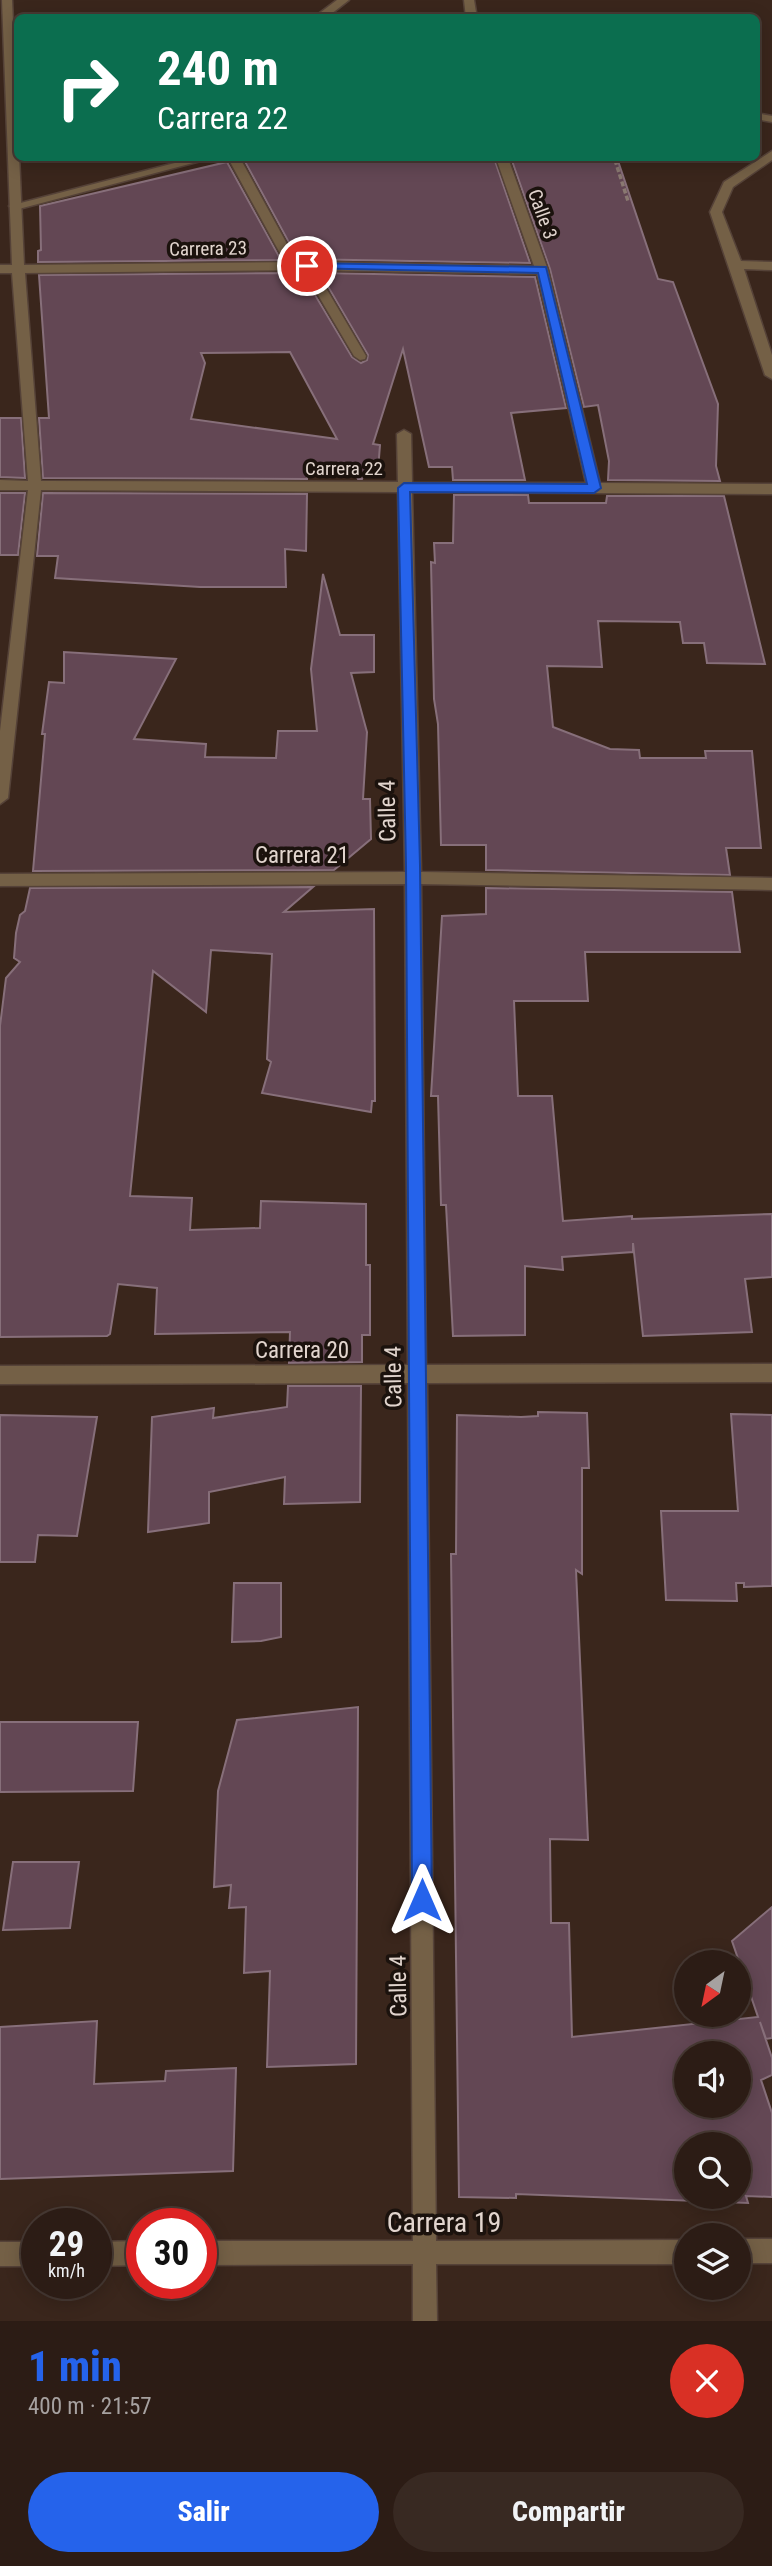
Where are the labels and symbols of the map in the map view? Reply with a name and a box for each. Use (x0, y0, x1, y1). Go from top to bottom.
street label: Calle 3 (523, 186, 562, 242)
street label: Carrera 23 (169, 236, 247, 261)
pin (277, 236, 337, 296)
street label: Carrera 22 (305, 457, 383, 480)
street label: Calle 4 (373, 780, 402, 842)
street label: Carrera 21 (255, 842, 349, 869)
street label: Carrera 20 (255, 1337, 349, 1364)
street label: Calle 4 (379, 1346, 408, 1408)
position arrow (385, 1863, 459, 1937)
north arrow (674, 1950, 751, 2026)
street label: Calle 4 (384, 1955, 413, 2017)
street label: Carrera 19 (387, 2206, 501, 2239)
speed limit sign: 30 (126, 2208, 217, 2299)

